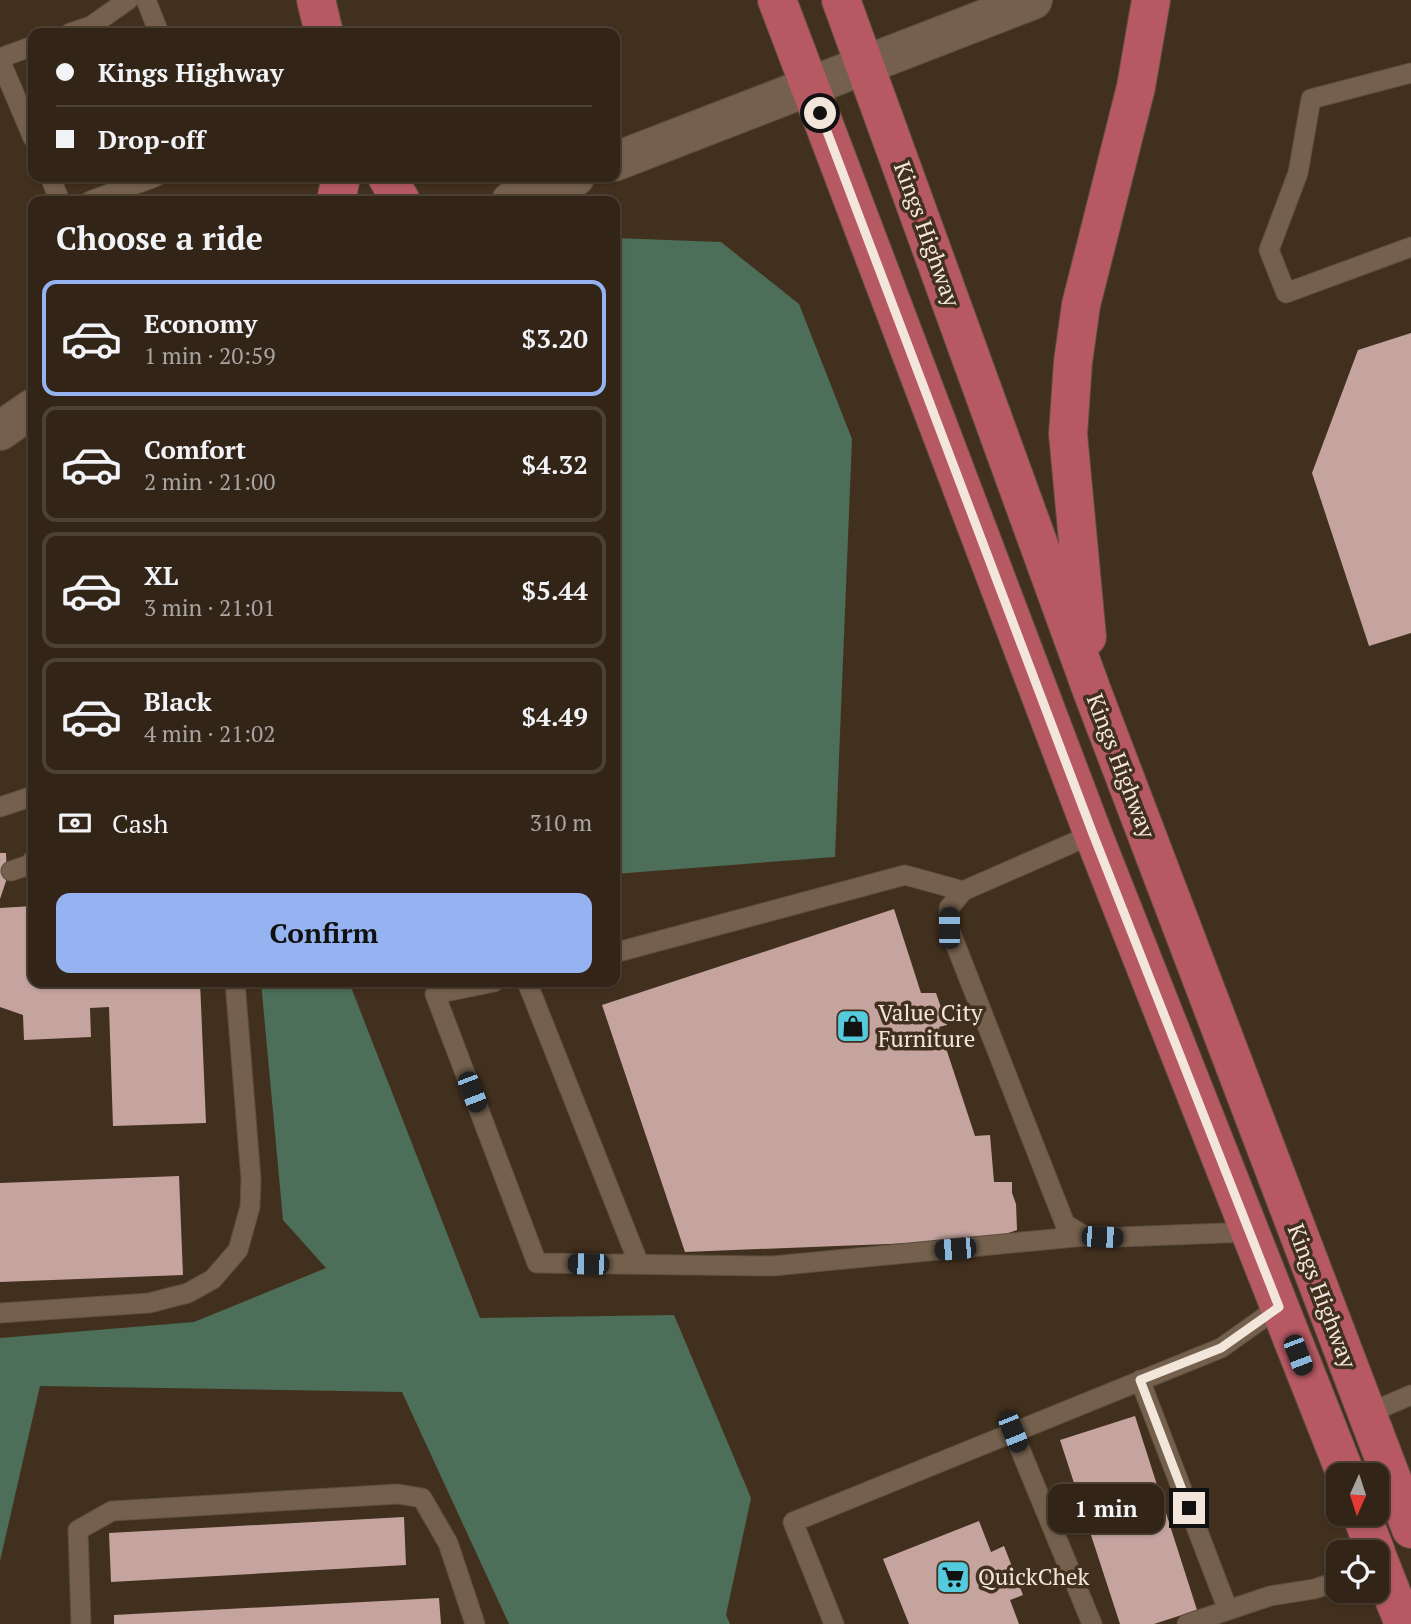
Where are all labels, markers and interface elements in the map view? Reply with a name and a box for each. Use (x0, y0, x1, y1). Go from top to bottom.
text: Kings Highway (98, 55, 284, 89)
route start (804, 97, 836, 129)
text: Drop-off (98, 122, 205, 156)
street label: Kings Highway (887, 157, 968, 311)
text: Choose a ride (56, 217, 263, 259)
text: Economy (144, 306, 257, 340)
icon: car (60, 307, 123, 370)
text: $3.20 (522, 321, 588, 355)
text: 1 min · 20:59 (144, 340, 276, 371)
text: Comfort (144, 432, 246, 466)
icon: car (60, 433, 123, 496)
text: $4.32 (522, 447, 588, 481)
text: 2 min · 21:00 (144, 466, 276, 497)
text: XL (144, 558, 178, 592)
icon: car (60, 559, 123, 622)
text: $5.44 (522, 573, 588, 607)
text: 3 min · 21:01 (144, 592, 276, 623)
text: Black (144, 684, 212, 718)
icon: car (60, 685, 123, 748)
street label: Kings Highway (1080, 689, 1163, 843)
text: $4.49 (522, 699, 588, 733)
text: 4 min · 21:02 (144, 718, 276, 749)
icon: cash (56, 804, 94, 842)
text: Cash (112, 806, 168, 840)
text: 310 m (530, 807, 592, 838)
button: Confirm (56, 893, 592, 973)
car (939, 907, 960, 949)
place label: Value City Furniture (878, 997, 983, 1054)
shop icon: Value City Furniture (834, 1007, 872, 1045)
car (455, 1069, 490, 1115)
street label: Kings Highway (1281, 1219, 1364, 1373)
car (1081, 1226, 1124, 1248)
car (934, 1237, 977, 1261)
car (567, 1253, 610, 1275)
car (1281, 1332, 1316, 1378)
car (996, 1409, 1031, 1455)
north arrow (1326, 1463, 1390, 1526)
map controls (1326, 1463, 1389, 1603)
callout: 1 min (1049, 1484, 1164, 1532)
route end (1173, 1492, 1205, 1524)
text: 1 min (1075, 1493, 1137, 1524)
button: locate (1326, 1540, 1389, 1603)
supermarket icon: QuickChek (934, 1558, 972, 1596)
place label: QuickChek (978, 1561, 1090, 1592)

